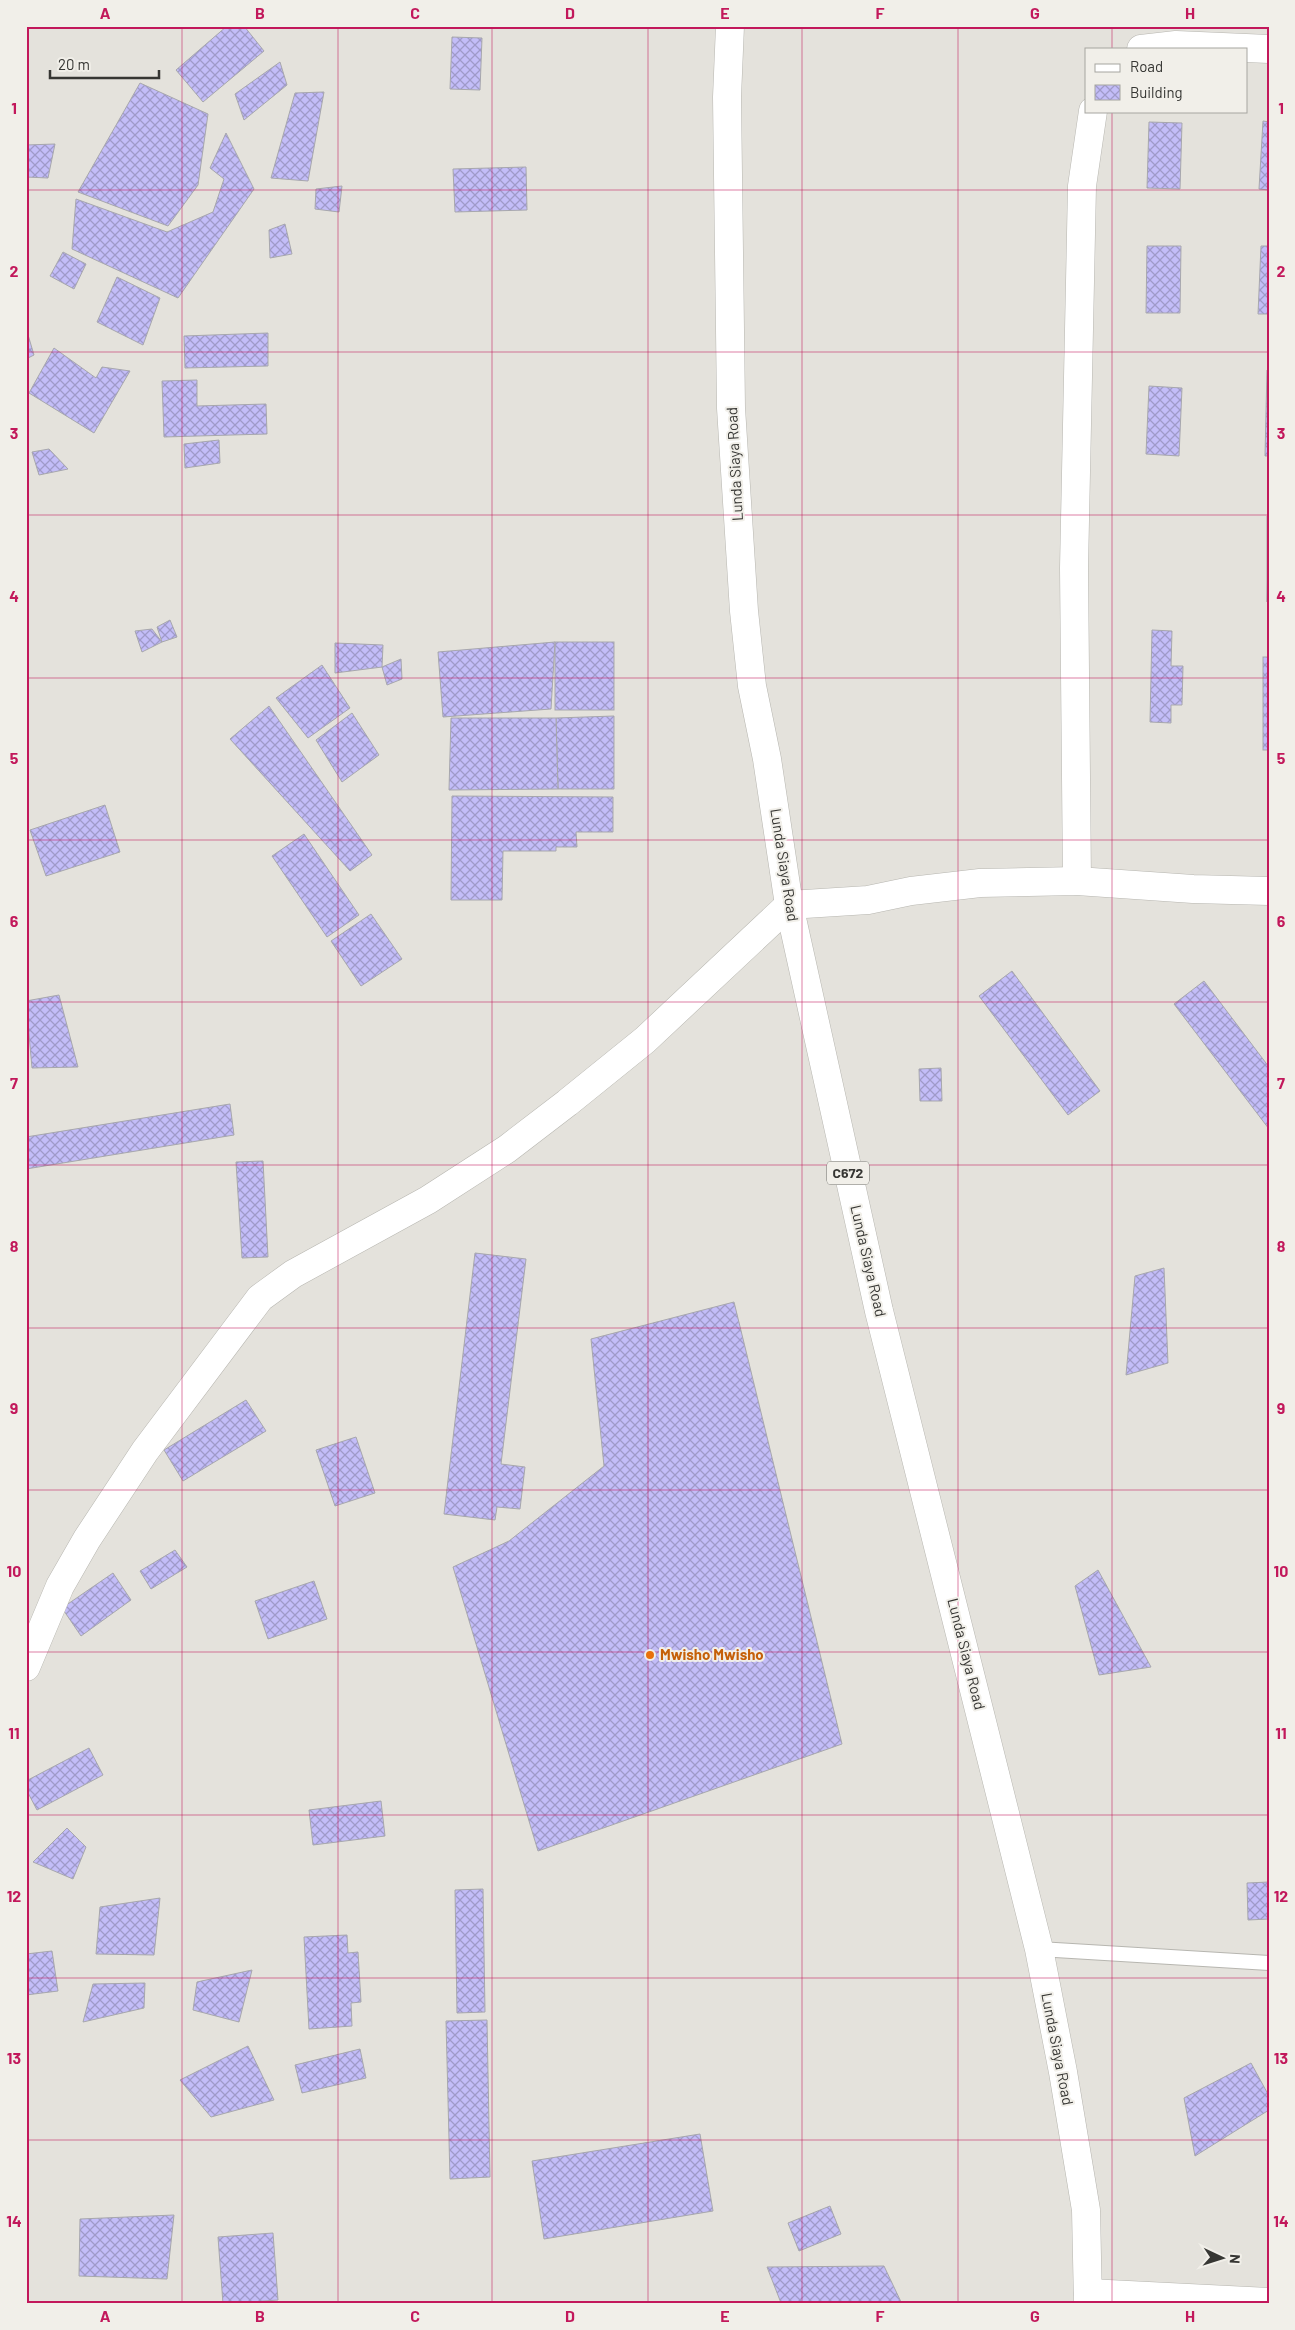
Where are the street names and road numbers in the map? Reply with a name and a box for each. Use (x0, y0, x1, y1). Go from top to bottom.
street label: Lunda Siaya Road (722, 407, 746, 522)
street label: Lunda Siaya Road (767, 807, 803, 923)
road number: C672 (827, 1162, 869, 1184)
street label: Lunda Siaya Road (847, 1203, 891, 1318)
street label: Lunda Siaya Road (944, 1596, 990, 1711)
street label: Lunda Siaya Road (1038, 1991, 1078, 2107)

